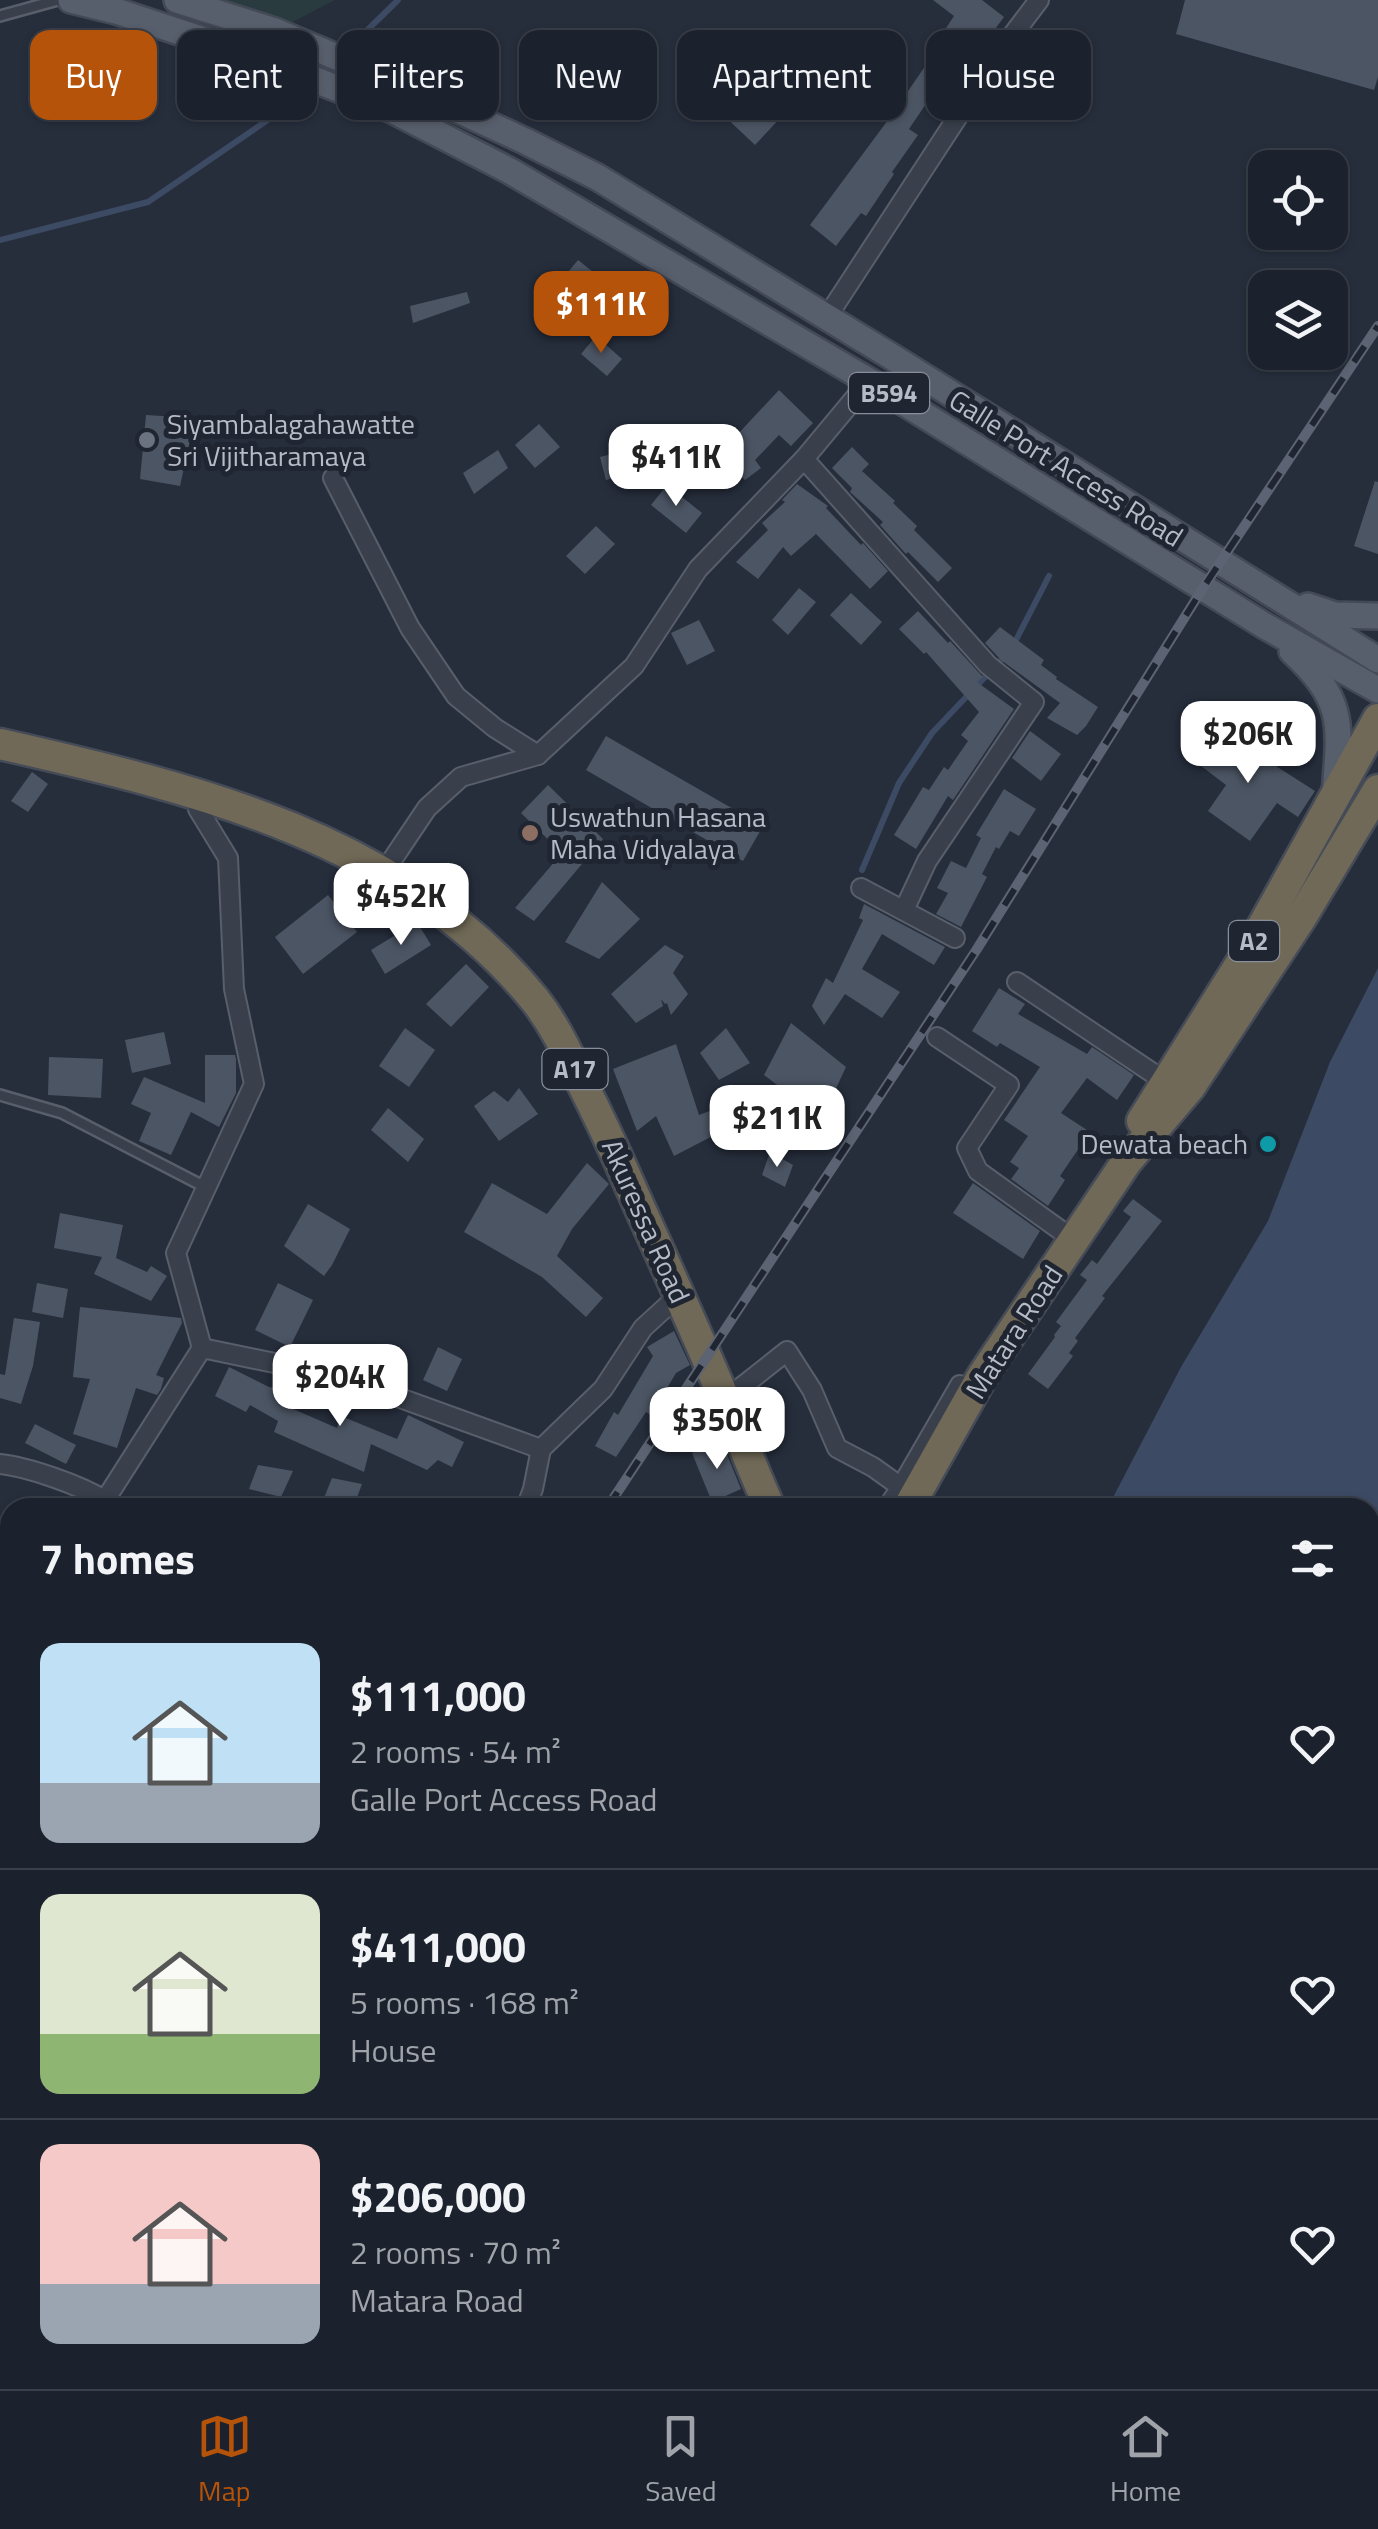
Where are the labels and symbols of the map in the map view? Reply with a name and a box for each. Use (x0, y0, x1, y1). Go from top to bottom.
pin: $111K (531, 271, 671, 356)
road number: B594 (849, 373, 929, 413)
street label: Galle Port Access Road (941, 378, 1192, 557)
place label: Siyambalagahawatte Sri Vijitharamaya (167, 402, 415, 477)
pin: $411K (606, 424, 746, 509)
marker: Siyambalagahawatte Sri Vijitharamaya (136, 429, 158, 451)
pin: $206K (1178, 701, 1318, 786)
place label: Uswathun Hasana Maha Vidyalaya (550, 795, 766, 870)
marker: Uswathun Hasana Maha Vidyalaya (519, 822, 541, 844)
pin: $452K (331, 863, 471, 948)
road number: A2 (1229, 921, 1279, 961)
road number: A17 (542, 1049, 608, 1089)
pin: $211K (707, 1085, 847, 1170)
place label: Dewata beach (1081, 1122, 1248, 1165)
street label: Akuressa Road (591, 1132, 702, 1310)
marker: Dewata beach (1257, 1133, 1279, 1155)
street label: Matara Road (954, 1256, 1073, 1407)
pin: $204K (270, 1344, 410, 1429)
pin: $350K (647, 1387, 787, 1472)

